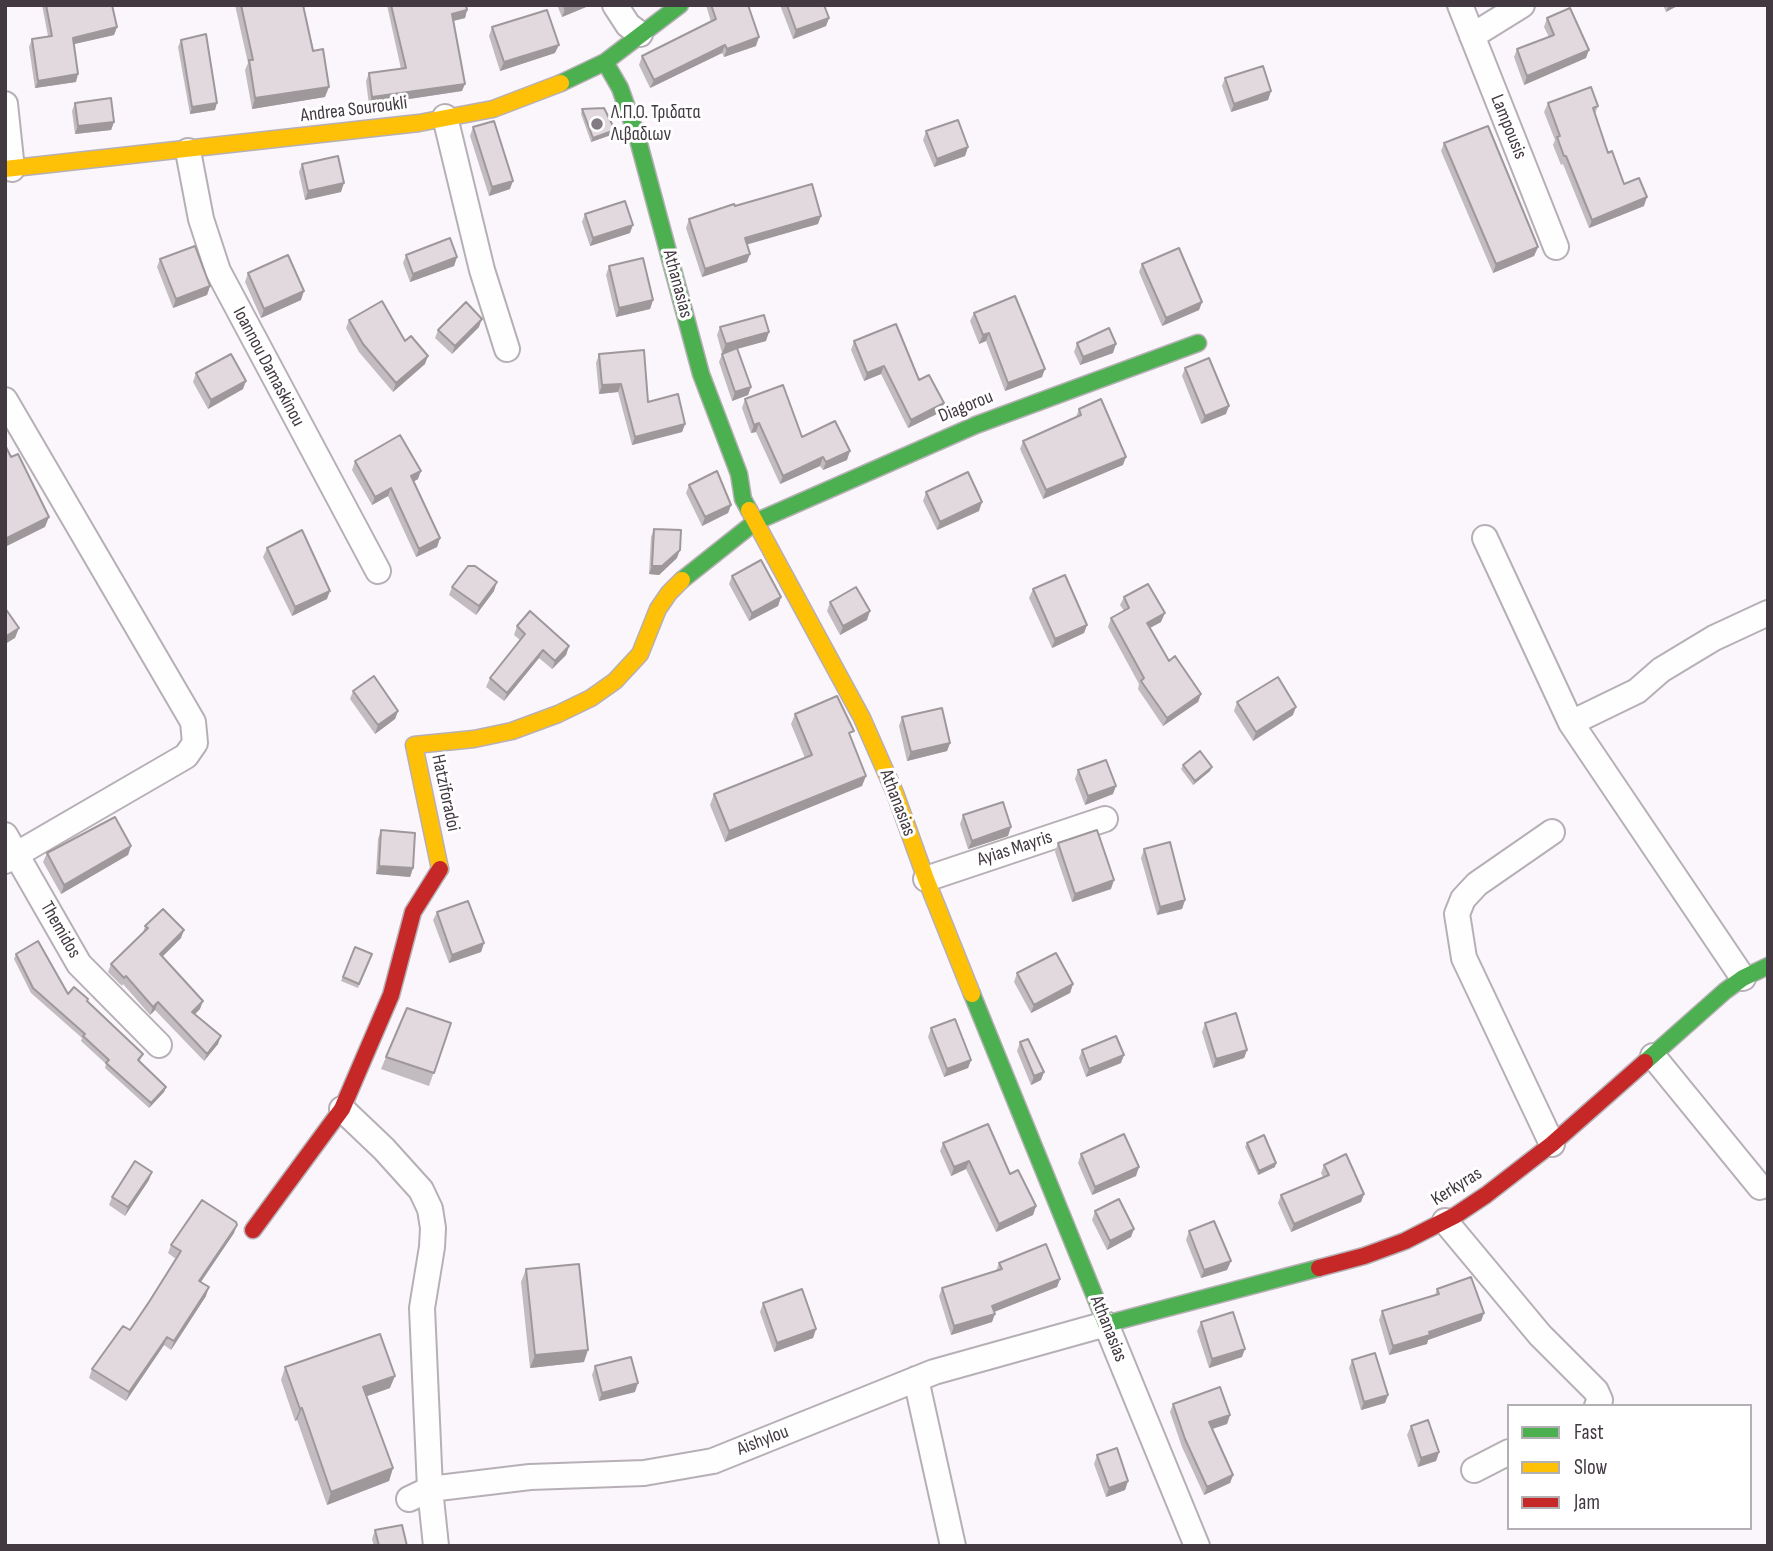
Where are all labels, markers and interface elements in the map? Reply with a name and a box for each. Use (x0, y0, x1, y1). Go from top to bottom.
street label: Lampousis (1485, 91, 1531, 163)
street label: Andrea Souroukli (299, 92, 409, 128)
place label: Λ.Π.Ο. Τριδατα Λιβαδιων (611, 102, 700, 146)
marker: Λ.Π.Ο. Τριδατα Λιβαδιων (589, 116, 605, 132)
street label: Athanasias (657, 248, 697, 320)
street label: Ioannou Damaskinou (227, 303, 309, 431)
street label: Diagorou (936, 386, 996, 428)
street label: Hatziforadoi (426, 752, 464, 834)
street label: Athanasias (874, 767, 920, 839)
street label: Ayias Mayris (975, 826, 1055, 872)
street label: Themidos (35, 898, 85, 962)
street label: Kerkyras (1428, 1163, 1486, 1211)
street label: Athanasias (1084, 1293, 1132, 1365)
legend (1507, 1404, 1752, 1530)
text: Fast (1574, 1420, 1604, 1445)
street label: Aishylou (734, 1421, 792, 1461)
text: Slow (1574, 1455, 1607, 1480)
text: Jam (1574, 1490, 1600, 1515)

